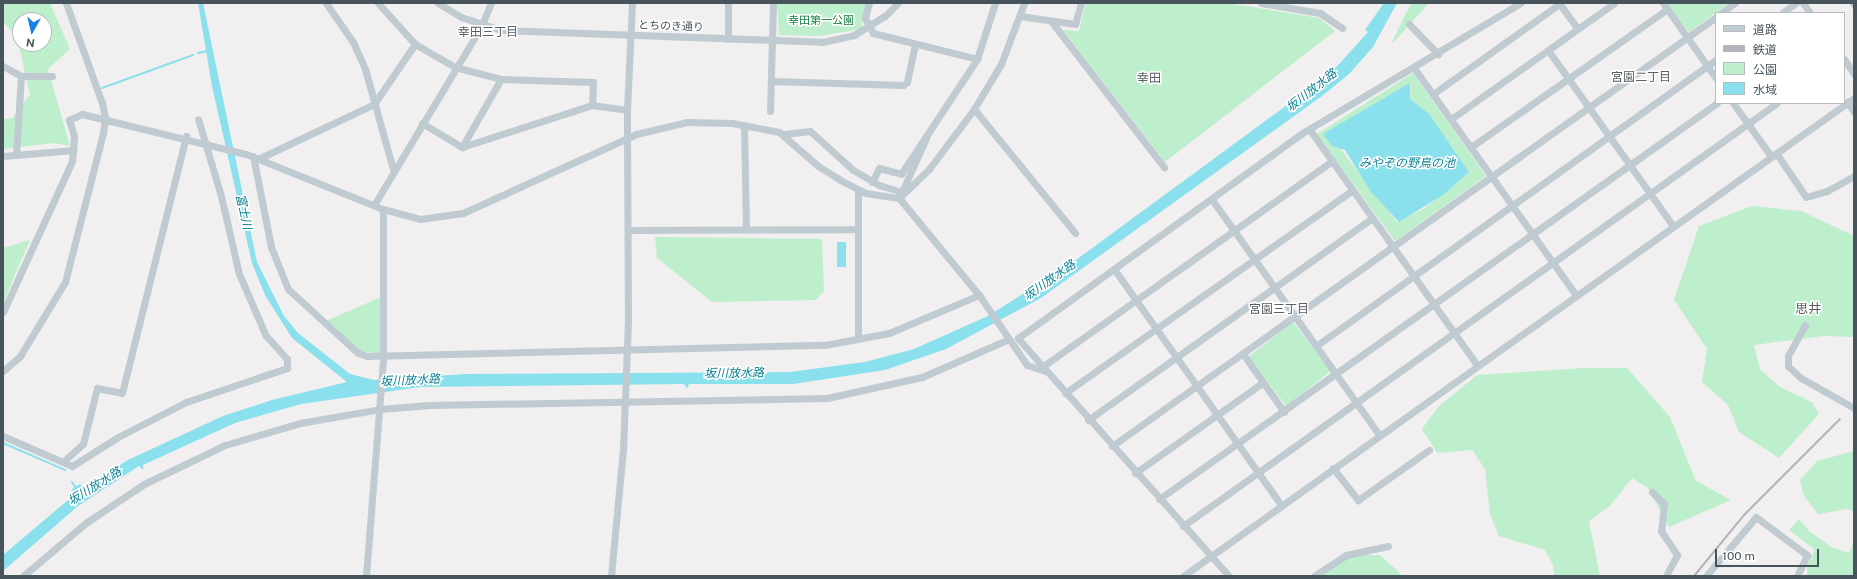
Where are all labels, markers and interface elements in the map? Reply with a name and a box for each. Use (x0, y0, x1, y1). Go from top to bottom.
north arrow (12, 12, 52, 52)
legend (1715, 12, 1845, 104)
park label: 幸田第一公園 (788, 13, 854, 27)
street label: とちのき通り (638, 18, 704, 34)
text: 道路 (1753, 23, 1777, 37)
district label: 幸田三丁目 (458, 26, 518, 40)
text: N (25, 36, 36, 49)
text: 鉄道 (1753, 43, 1777, 57)
text: 公園 (1753, 63, 1777, 77)
water label: 坂川放水路 (1284, 67, 1340, 115)
district label: 宮園二丁目 (1611, 71, 1671, 85)
district label: 幸田 (1137, 72, 1161, 86)
text: 水域 (1753, 83, 1777, 97)
water label: みやぞの野鳥の池 (1359, 157, 1455, 171)
water label: 富士川 (232, 193, 254, 231)
water label: 坂川放水路 (1021, 258, 1079, 304)
district label: 思井 (1795, 301, 1821, 317)
district label: 宮園三丁目 (1249, 303, 1309, 317)
water label: 坂川放水路 (704, 366, 764, 382)
water label: 坂川放水路 (380, 372, 440, 390)
water label: 坂川放水路 (66, 465, 124, 509)
scale bar (1717, 541, 1821, 567)
text: 100 m (1722, 549, 1755, 563)

